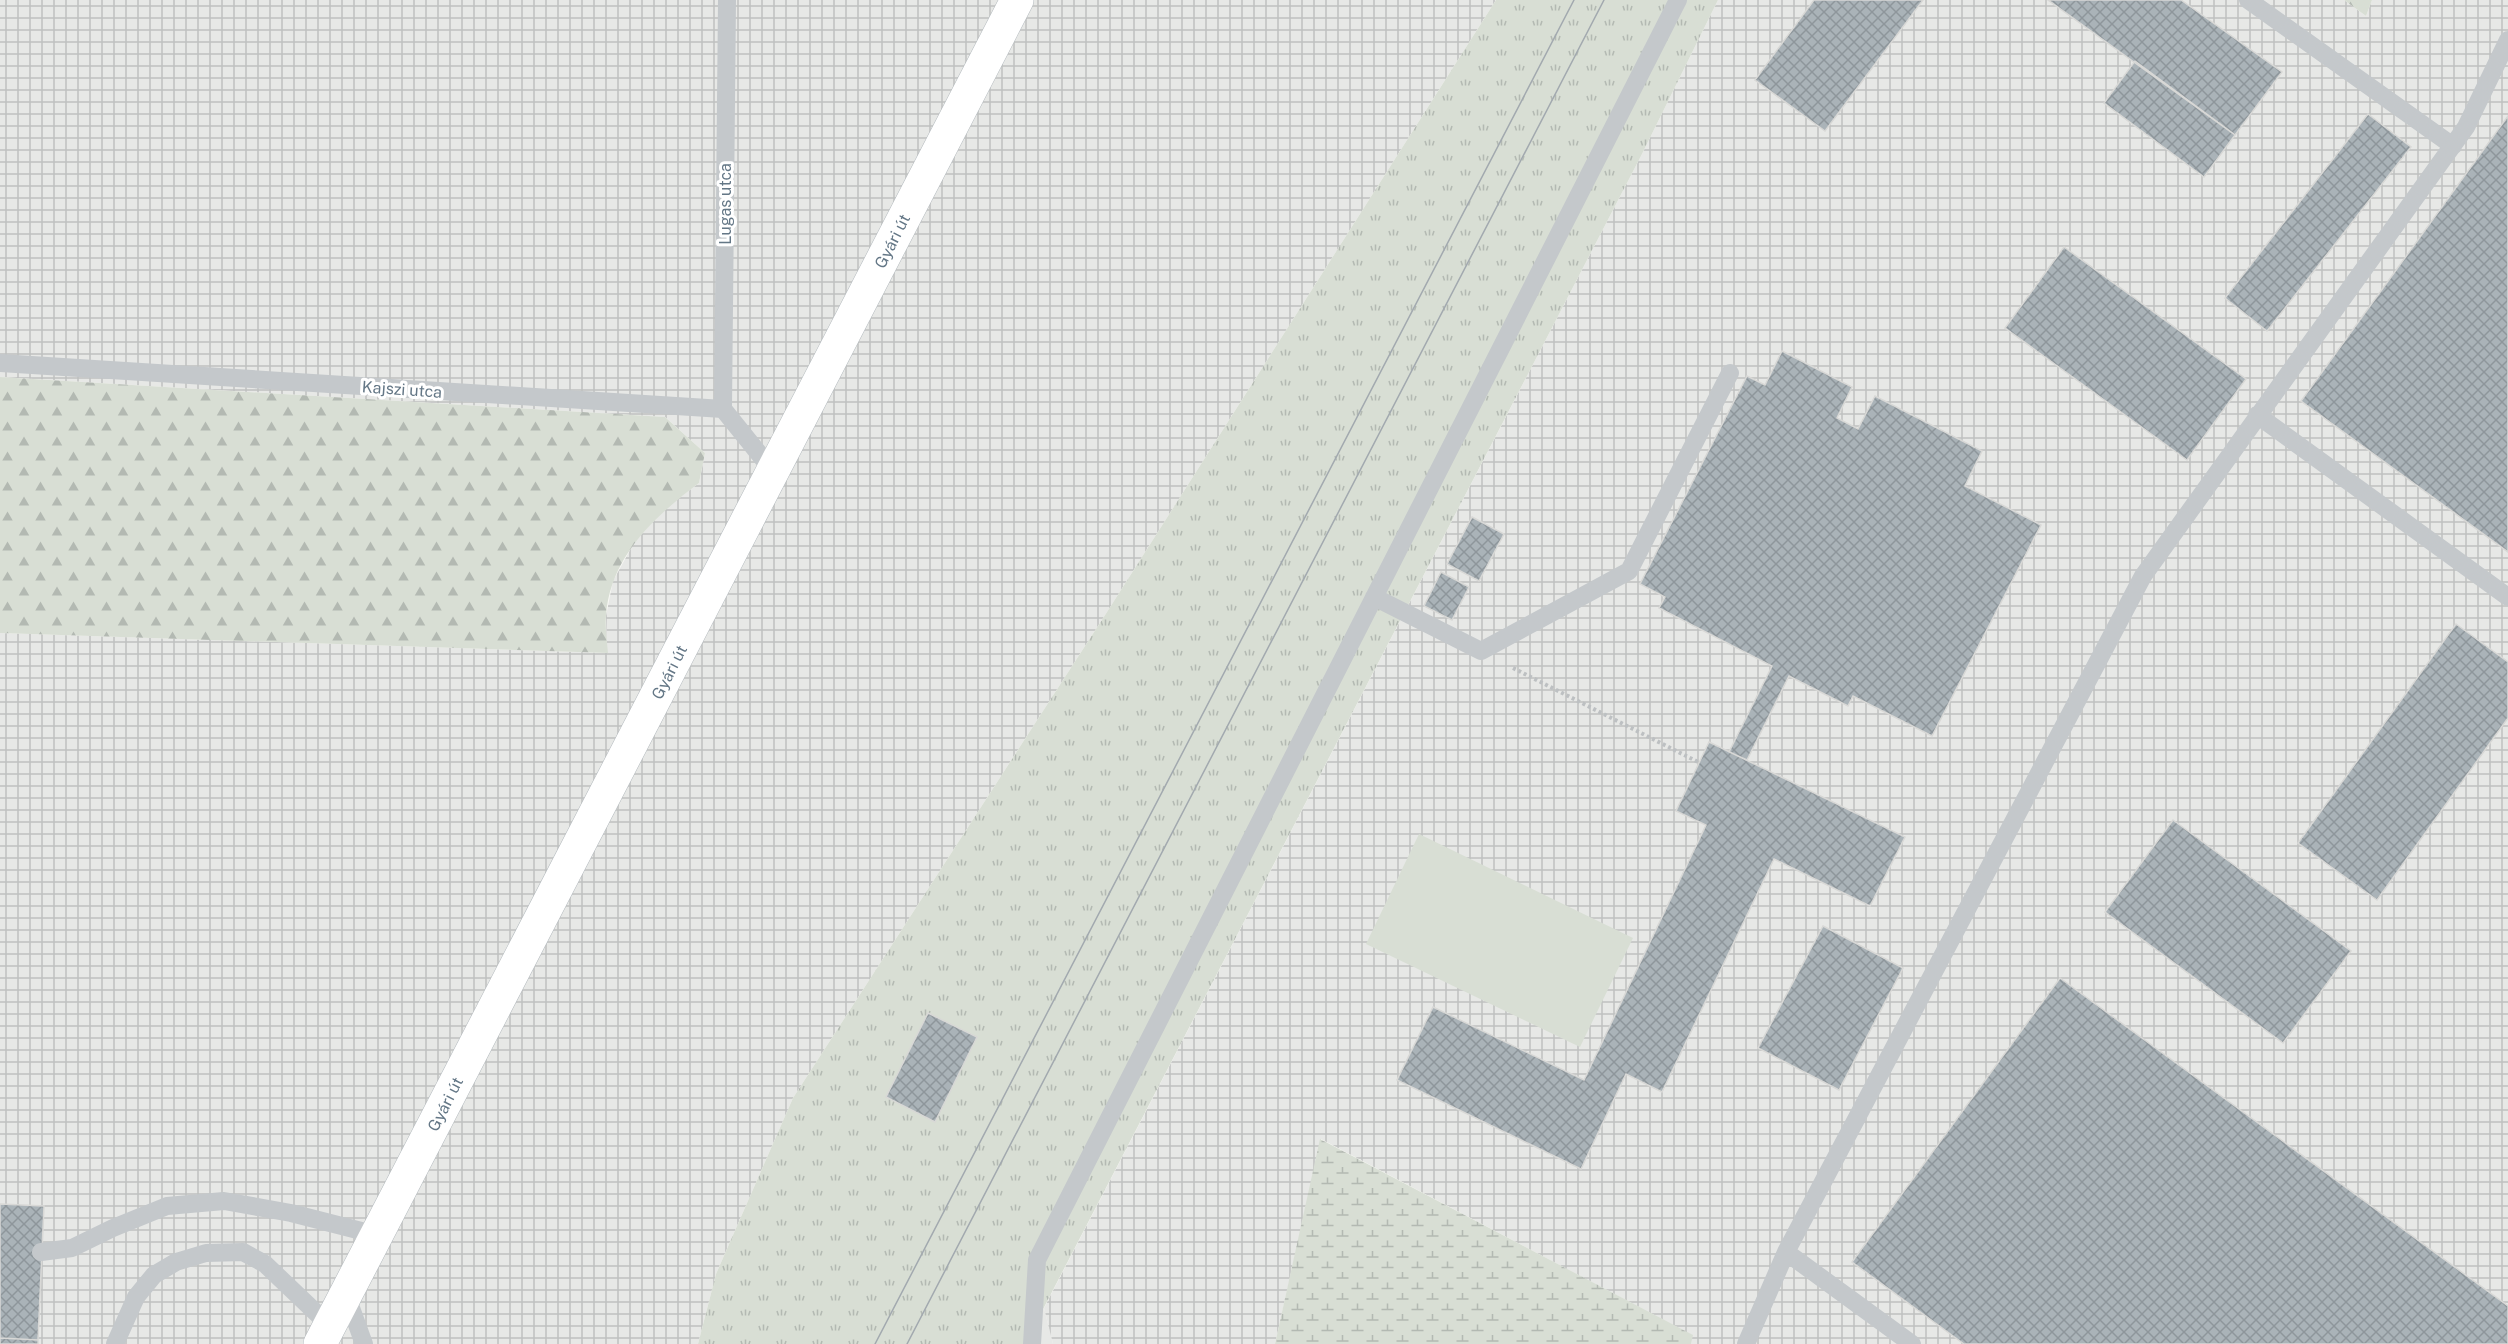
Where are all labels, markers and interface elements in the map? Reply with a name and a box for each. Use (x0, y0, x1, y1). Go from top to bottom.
street label: Lugas utca (716, 163, 735, 245)
street label: Gyári út (871, 211, 914, 272)
street label: Kajszi utca (361, 377, 443, 402)
street label: Gyári út (648, 642, 691, 703)
street label: Gyári út (424, 1074, 467, 1135)

